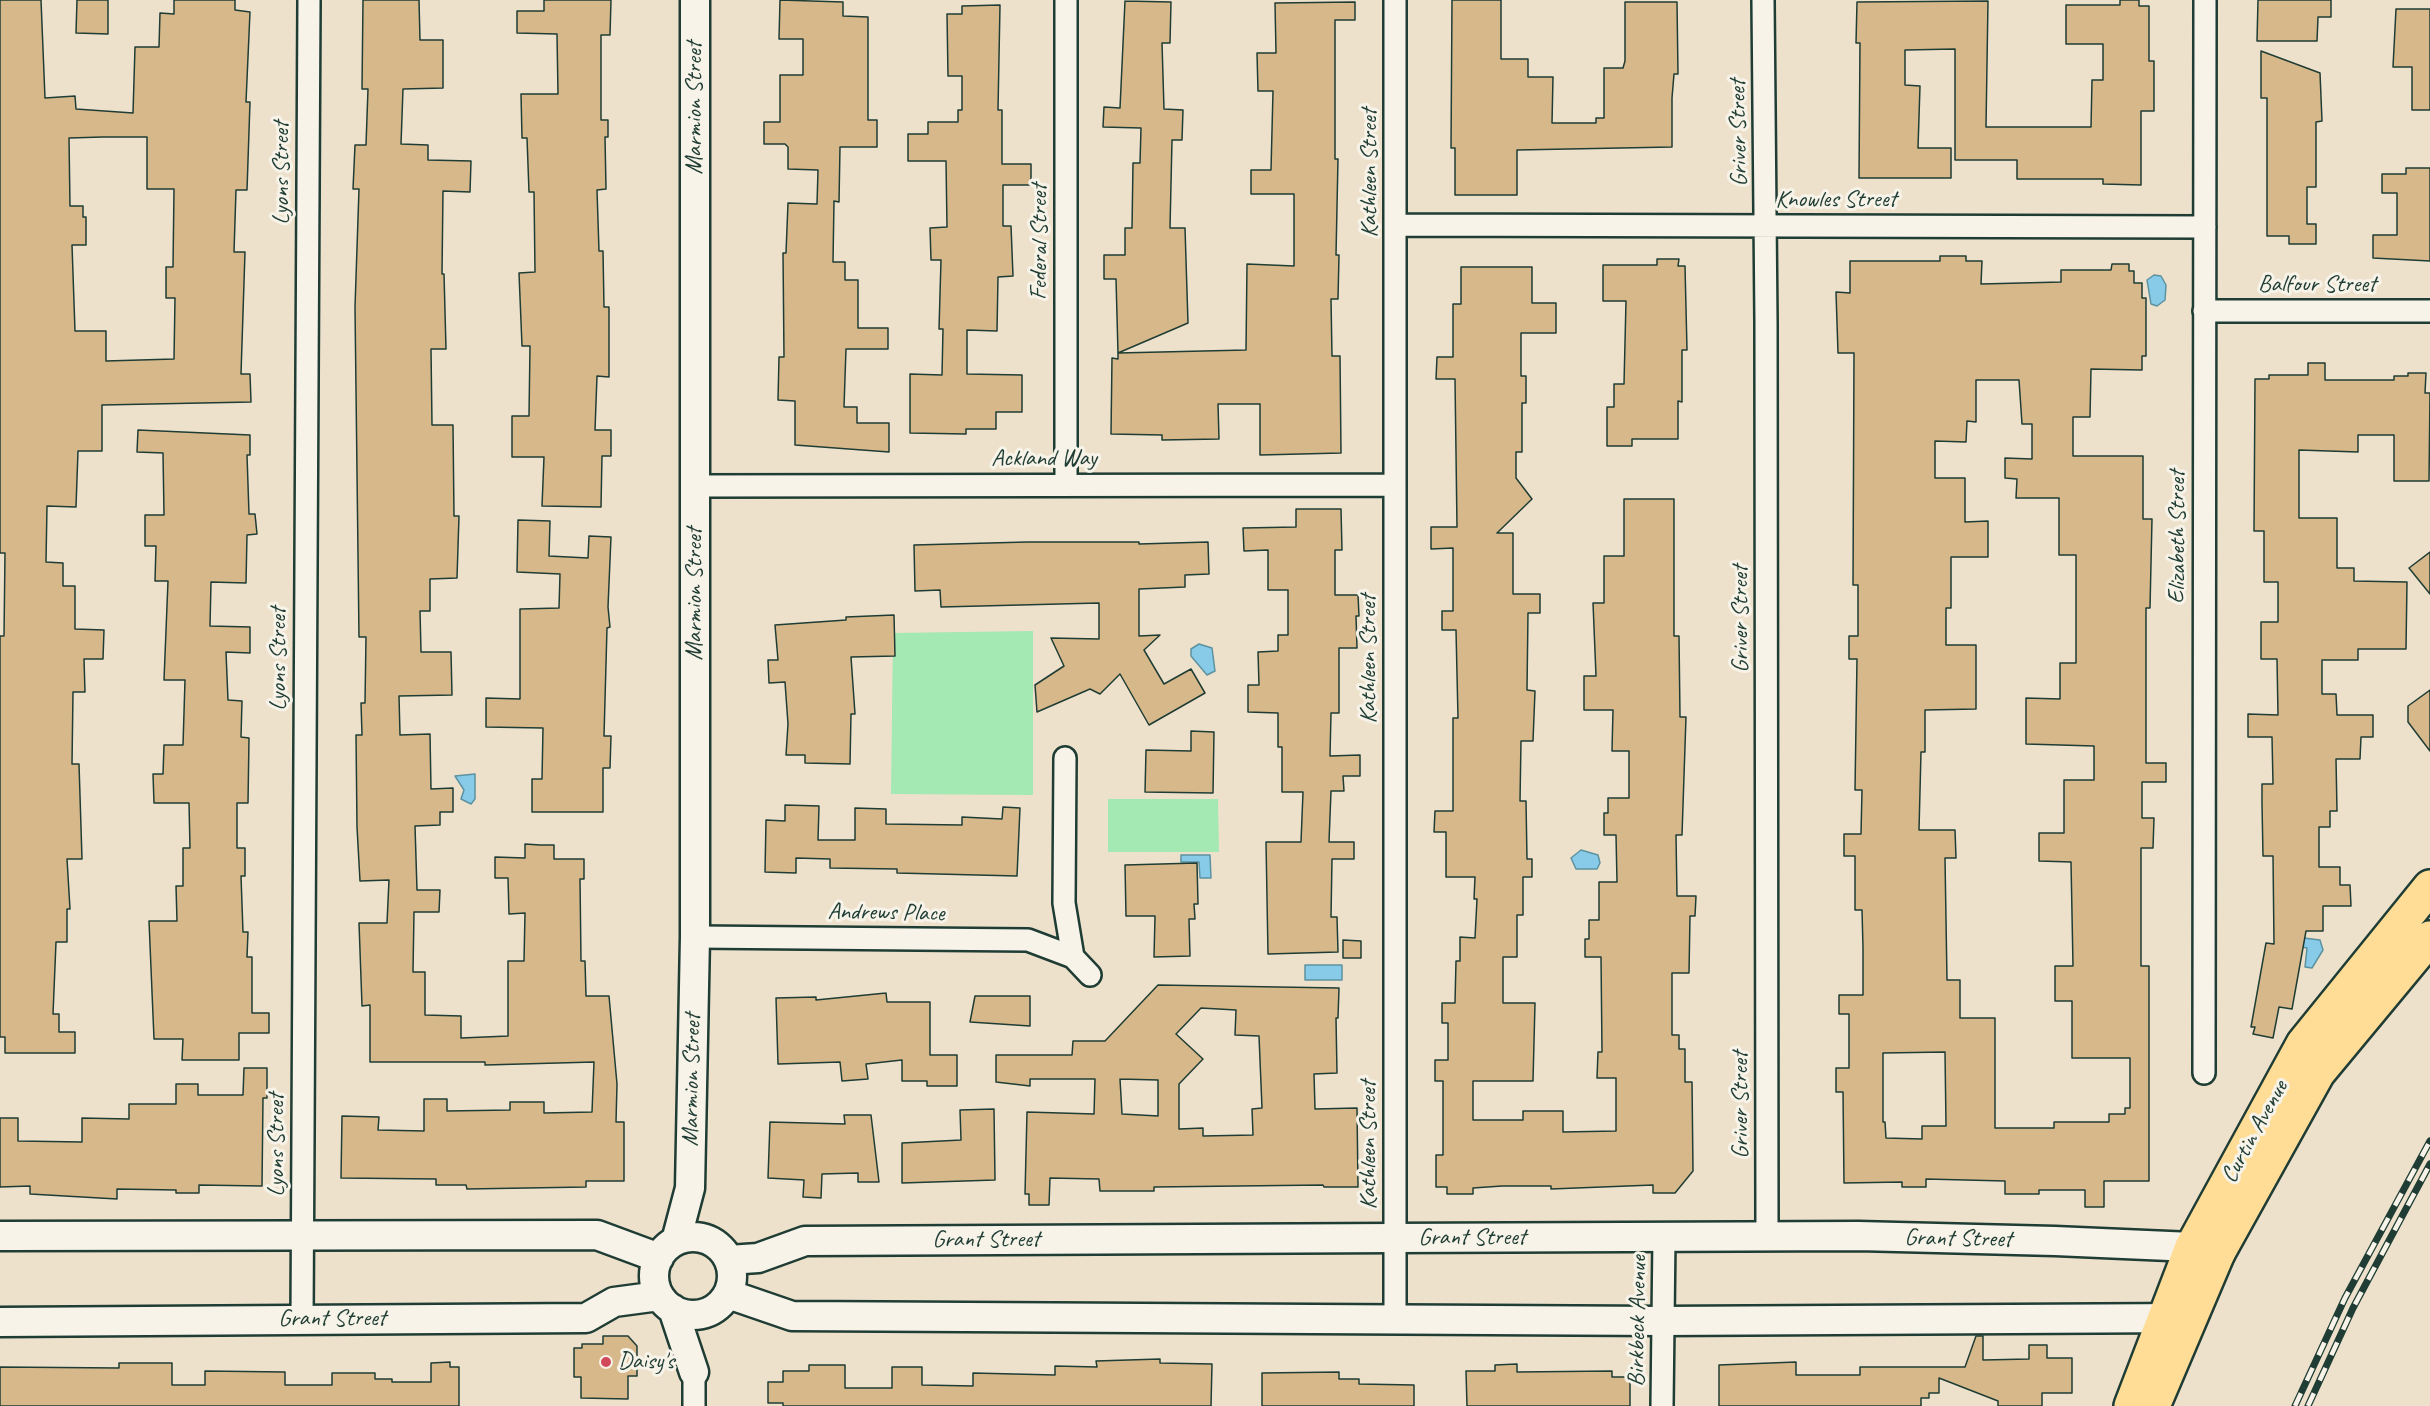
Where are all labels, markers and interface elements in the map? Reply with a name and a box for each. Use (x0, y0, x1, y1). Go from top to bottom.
street label: Marmion Street (681, 42, 709, 174)
street label: Griver Street (1724, 79, 1754, 187)
street label: Kathleen Street (1356, 109, 1384, 237)
street label: Lyons Street (268, 121, 296, 225)
street label: Federal Street (1026, 184, 1054, 300)
street label: Knowles Street (1776, 186, 1896, 214)
street label: Balfour Street (2258, 271, 2376, 299)
street label: Ackland Way (991, 445, 1097, 473)
street label: Elizabeth Street (2164, 470, 2192, 604)
street label: Marmion Street (681, 528, 709, 660)
street label: Griver Street (1727, 565, 1755, 673)
street label: Kathleen Street (1355, 595, 1383, 723)
street label: Lyons Street (265, 607, 293, 711)
street label: Andrews Place (827, 898, 945, 928)
street label: Marmion Street (676, 1013, 708, 1147)
street label: Griver Street (1727, 1051, 1755, 1159)
street label: Curtin Avenue (2215, 1076, 2295, 1188)
street label: Kathleen Street (1355, 1081, 1383, 1209)
street label: Lyons Street (263, 1093, 291, 1197)
street label: Grant Street (1418, 1224, 1526, 1252)
street label: Grant Street (1904, 1224, 2012, 1254)
street label: Grant Street (932, 1226, 1040, 1254)
street label: Birkbeck Avenue (1622, 1255, 1654, 1387)
street label: Grant Street (278, 1305, 386, 1333)
place label: Daisy's (618, 1348, 674, 1376)
marker: Daisy's (599, 1355, 613, 1369)

